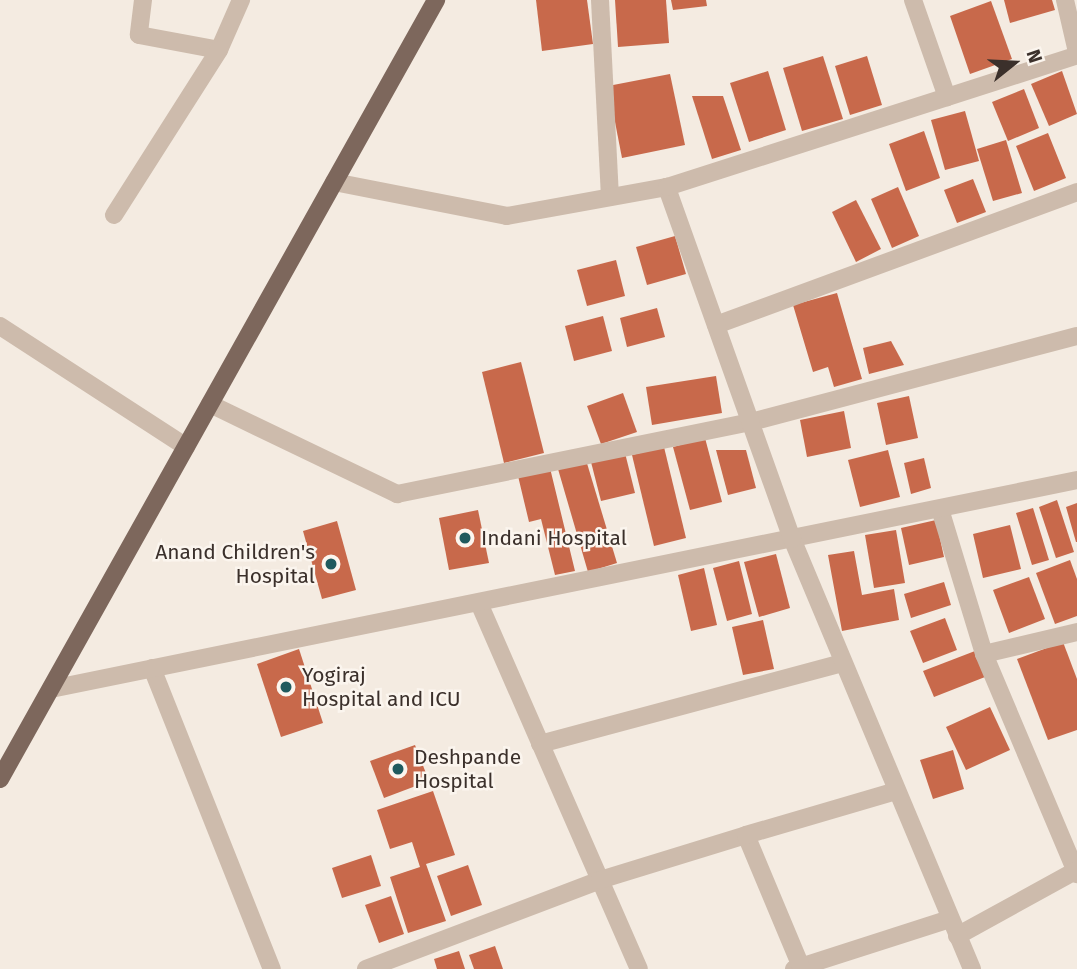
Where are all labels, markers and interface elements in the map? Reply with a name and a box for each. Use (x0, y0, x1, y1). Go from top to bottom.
north arrow (979, 28, 1049, 98)
text: N (1022, 47, 1047, 66)
place label: Indani Hospital (481, 525, 627, 551)
marker: Indani Hospital (455, 528, 475, 548)
place label: Anand Children's Hospital (155, 539, 315, 589)
marker: Anand Children's Hospital (321, 554, 341, 574)
place label: Yogiraj Hospital and ICU (302, 662, 461, 712)
marker: Yogiraj Hospital and ICU (276, 677, 296, 697)
place label: Deshpande Hospital (414, 744, 521, 794)
marker: Deshpande Hospital (388, 759, 408, 779)

